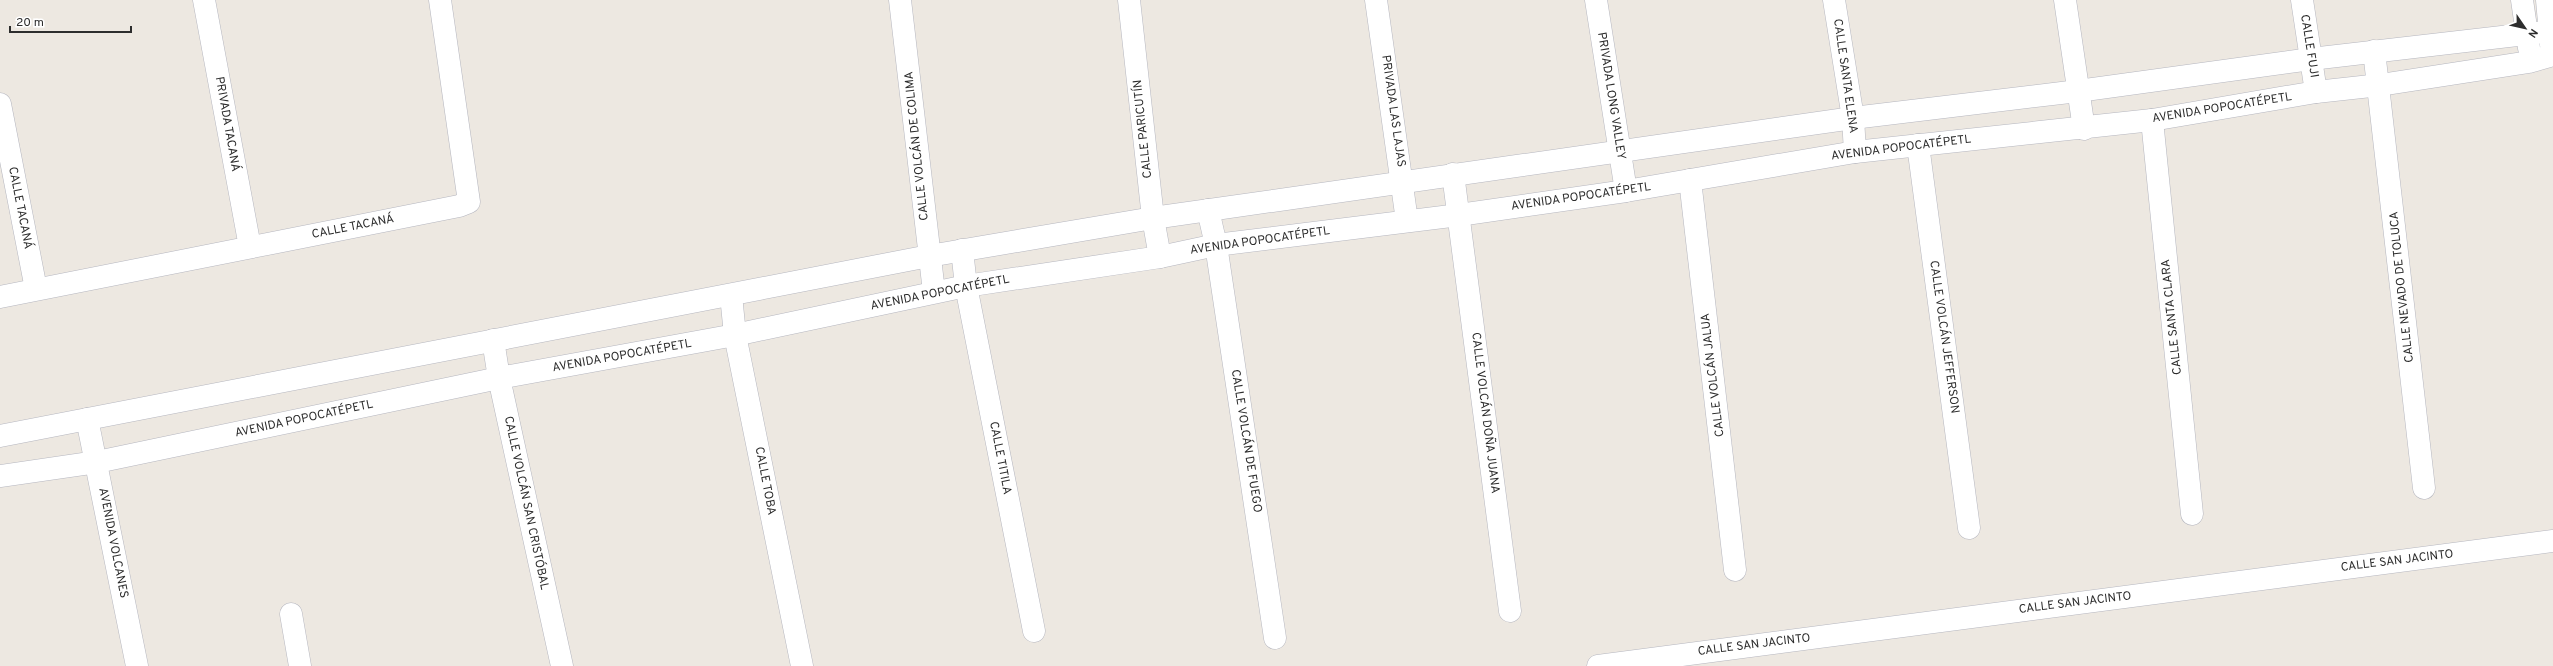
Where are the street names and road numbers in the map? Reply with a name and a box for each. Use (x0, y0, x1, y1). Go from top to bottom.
street label: CALLE FUJI (2296, 13, 2322, 79)
street label: CALLE SANTA ELENA (1829, 18, 1861, 134)
street label: PRIVADA LONG VALLEY (1593, 31, 1629, 161)
street label: PRIVADA LAS LAJAS (1377, 54, 1409, 168)
street label: CALLE VOLCÁN DE COLIMA (901, 71, 933, 221)
street label: PRIVADA TACANÁ (211, 75, 243, 173)
street label: CALLE PARICUTÍN (1130, 79, 1156, 179)
street label: AVENIDA POPOCATÉPETL (2151, 89, 2293, 127)
street label: AVENIDA POPOCATÉPETL (1830, 131, 1972, 165)
street label: CALLE TACANÁ (4, 166, 36, 250)
street label: AVENIDA POPOCATÉPETL (1510, 179, 1652, 215)
street label: CALLE TACANÁ (311, 211, 395, 243)
street label: CALLE NEVADO DE TOLUCA (2386, 211, 2418, 363)
street label: AVENIDA POPOCATÉPETL (1189, 223, 1331, 259)
street label: CALLE SANTA CLARA (2158, 258, 2186, 376)
street label: CALLE VOLCÁN JEFFERSON (1925, 259, 1963, 415)
street label: AVENIDA POPOCATÉPETL (869, 272, 1011, 314)
street label: CALLE VOLCÁN JALUA (1697, 312, 1729, 438)
street label: CALLE VOLCÁN DOÑA JUANA (1467, 331, 1503, 495)
street label: AVENIDA POPOCATÉPETL (551, 336, 693, 376)
street label: CALLE VOLCÁN DE FUEGO (1227, 368, 1265, 514)
street label: AVENIDA POPOCATÉPETL (233, 396, 375, 441)
street label: CALLE VOLCÁN SAN CRISTÓBAL (500, 415, 552, 592)
street label: CALLE TITILA (985, 420, 1015, 496)
street label: CALLE TOBA (751, 446, 779, 516)
street label: AVENIDA VOLCANES (94, 486, 132, 600)
street label: CALLE SAN JACINTO (2340, 546, 2454, 576)
street label: CALLE SAN JACINTO (2018, 588, 2132, 618)
street label: CALLE SAN JACINTO (1697, 630, 1811, 660)

